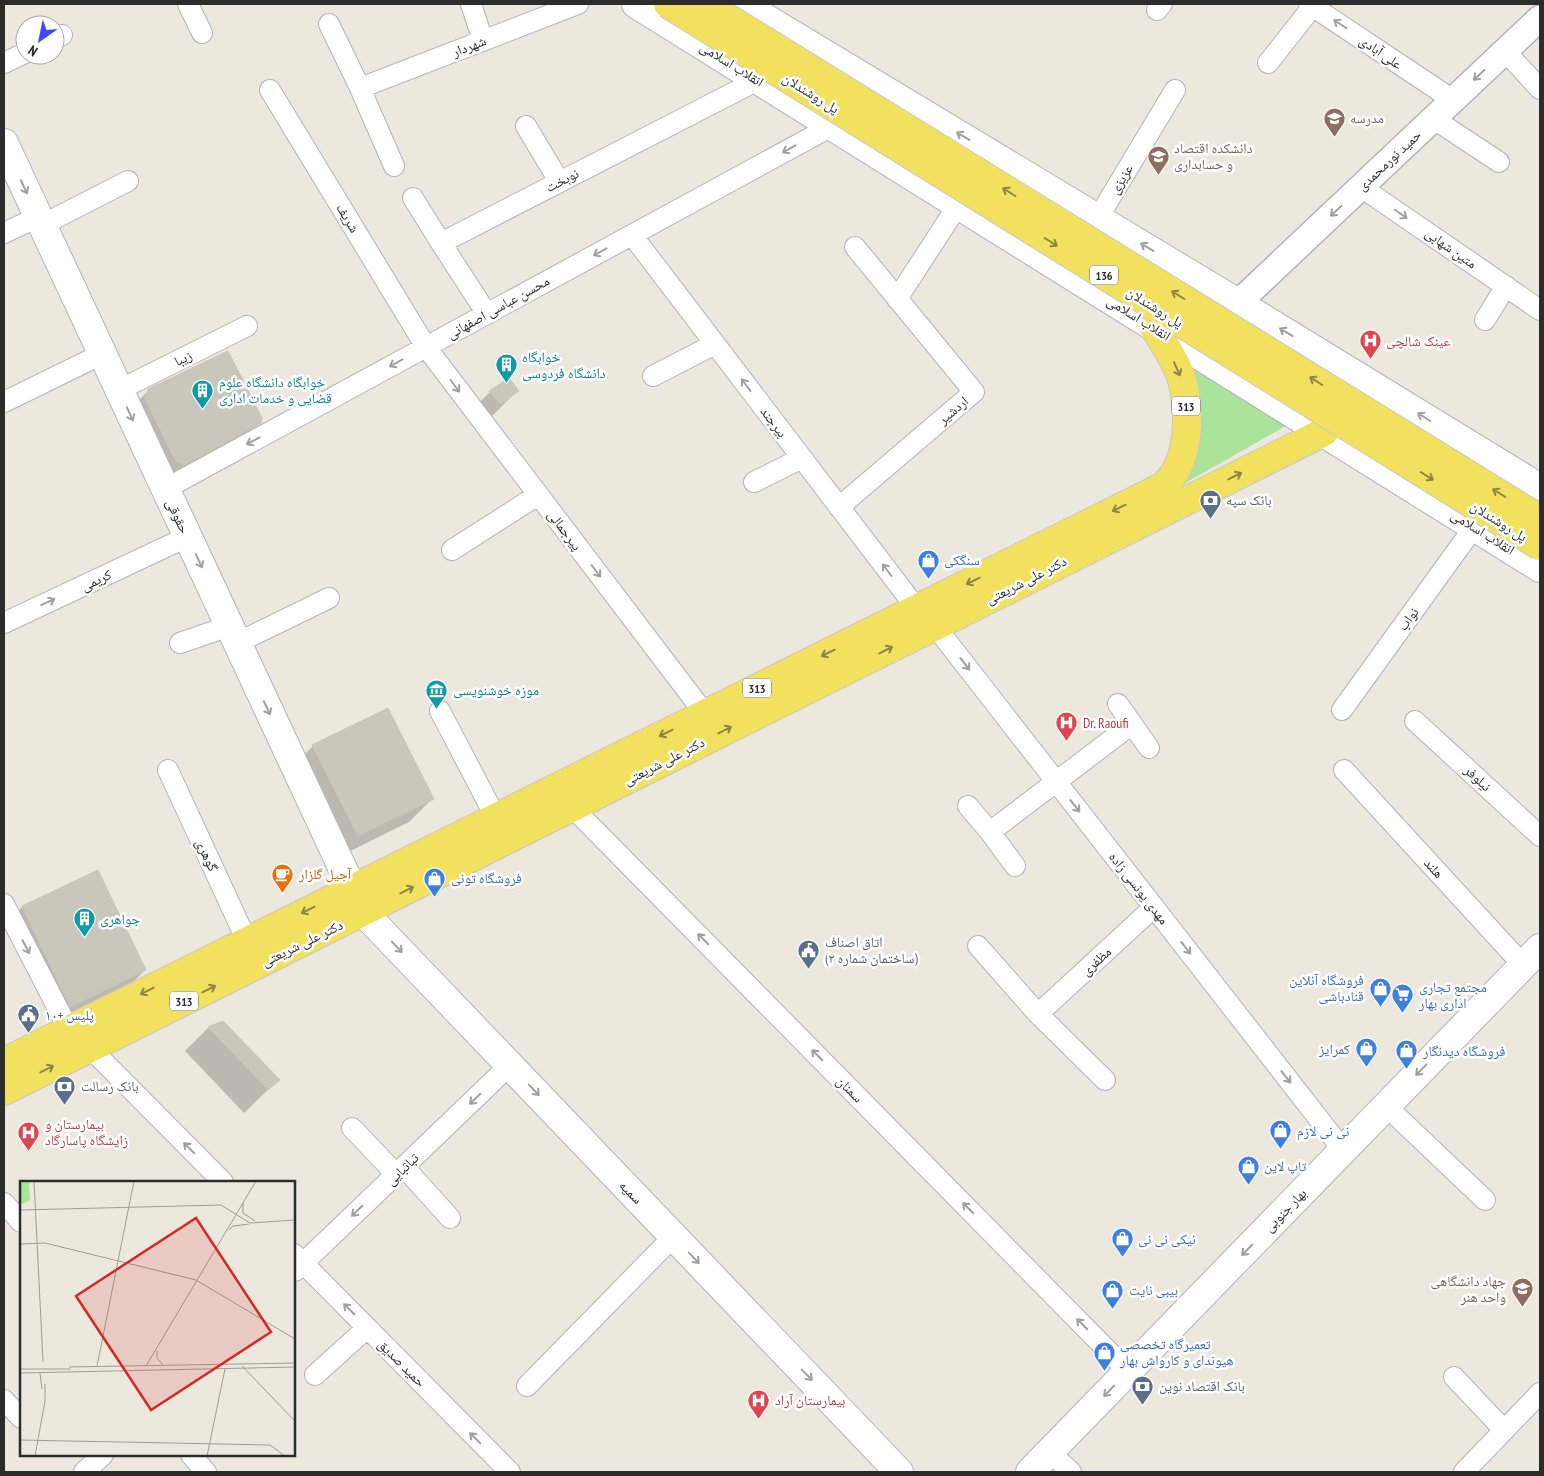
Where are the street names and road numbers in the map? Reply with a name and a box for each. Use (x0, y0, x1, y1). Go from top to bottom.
street label: شهردار (449, 31, 488, 61)
street label: علی آبادی (1356, 31, 1406, 73)
street label: انقلاب اسلامی (697, 37, 767, 91)
street label: پل روشندلان (779, 69, 843, 118)
street label: حمید نورمحمدی (1353, 125, 1425, 195)
street label: عزیزی (1105, 161, 1137, 197)
street label: نوبخت (542, 164, 582, 196)
street label: شریف (332, 200, 364, 236)
street label: متین شهابی (1422, 224, 1480, 272)
road number: 136 (1090, 266, 1118, 284)
street label: محسن عباسی اصفهانی (443, 271, 553, 343)
street label: پل روشندلان (1123, 283, 1187, 332)
street label: انقلاب اسلامی (1104, 291, 1174, 345)
street label: زیبا (171, 346, 195, 370)
street label: اردشیر (933, 392, 972, 429)
road number: 313 (1172, 396, 1200, 416)
street label: بیرجند (757, 403, 792, 441)
street label: حقوقی (162, 496, 194, 536)
street label: پل روشندلان (1467, 497, 1531, 546)
street label: انقلاب اسلامی (1448, 505, 1518, 559)
street label: پیرجمالی (544, 506, 586, 554)
street label: دکتر علی شریعتی (982, 552, 1070, 608)
street label: کریمی (78, 565, 114, 595)
street label: نواب (1394, 604, 1423, 634)
road number: 313 (743, 678, 771, 698)
street label: دکتر علی شریعتی (620, 733, 708, 789)
street label: نیلوفر (1460, 760, 1495, 795)
street label: گوهری (192, 836, 222, 874)
street label: مهدی یونسی زاده (1105, 848, 1173, 928)
street label: هلند (1420, 854, 1448, 882)
street label: دکتر علی شریعتی (258, 915, 346, 970)
street label: مظفری (1077, 943, 1115, 979)
road number: 313 (170, 991, 198, 1010)
street label: سمنان (833, 1072, 867, 1106)
street label: تباتبایی (382, 1149, 423, 1189)
street label: سمیه (615, 1176, 647, 1208)
street label: بهار جنوبی (1260, 1184, 1310, 1236)
street label: حمید صدیق (373, 1335, 430, 1392)

